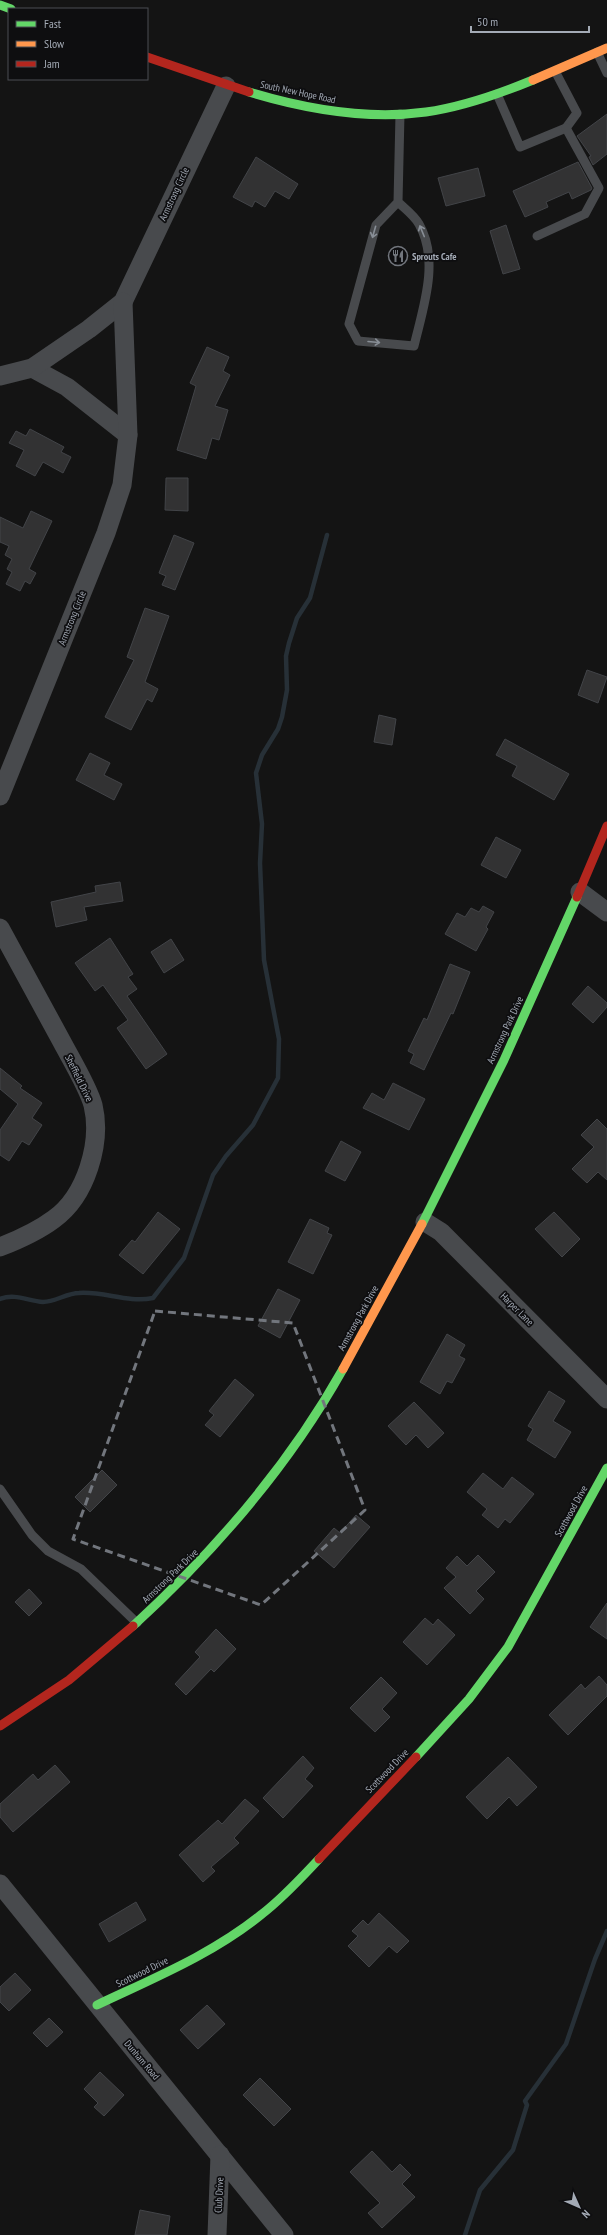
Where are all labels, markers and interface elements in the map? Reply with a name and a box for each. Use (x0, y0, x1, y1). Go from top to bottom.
legend (8, 8, 148, 80)
scale bar (471, 8, 589, 34)
text: 50 m (477, 14, 498, 29)
text: Fast (44, 16, 62, 31)
text: Slow (44, 36, 65, 51)
text: Jam (43, 56, 60, 71)
street label: South New Hope Road (259, 78, 337, 106)
street label: Armstrong Circle (156, 165, 192, 223)
one-way arrow (370, 225, 377, 238)
one-way arrow (418, 226, 426, 238)
restaurant icon: Sprouts Cafe (387, 245, 409, 267)
place label: Sprouts Cafe (412, 250, 457, 263)
one-way arrow (367, 339, 380, 346)
street label: Armstrong Circle (55, 589, 89, 647)
street label: Armstrong Park Drive (484, 994, 526, 1066)
street label: Sheffield Drive (62, 1052, 96, 1104)
street label: Armstrong Park Drive (335, 1283, 381, 1353)
street label: Harper Lane (498, 1290, 536, 1328)
street label: Scottwood Drive (552, 1483, 590, 1539)
street label: Armstrong Park Drive (139, 1546, 201, 1606)
street label: Scottwood Drive (363, 1746, 411, 1796)
street label: Scottwood Drive (114, 1954, 170, 1990)
street label: Dunham Road (122, 2037, 162, 2083)
street label: Club Drive (212, 2177, 226, 2213)
north arrow (559, 2187, 599, 2227)
text: N (579, 2207, 593, 2221)

